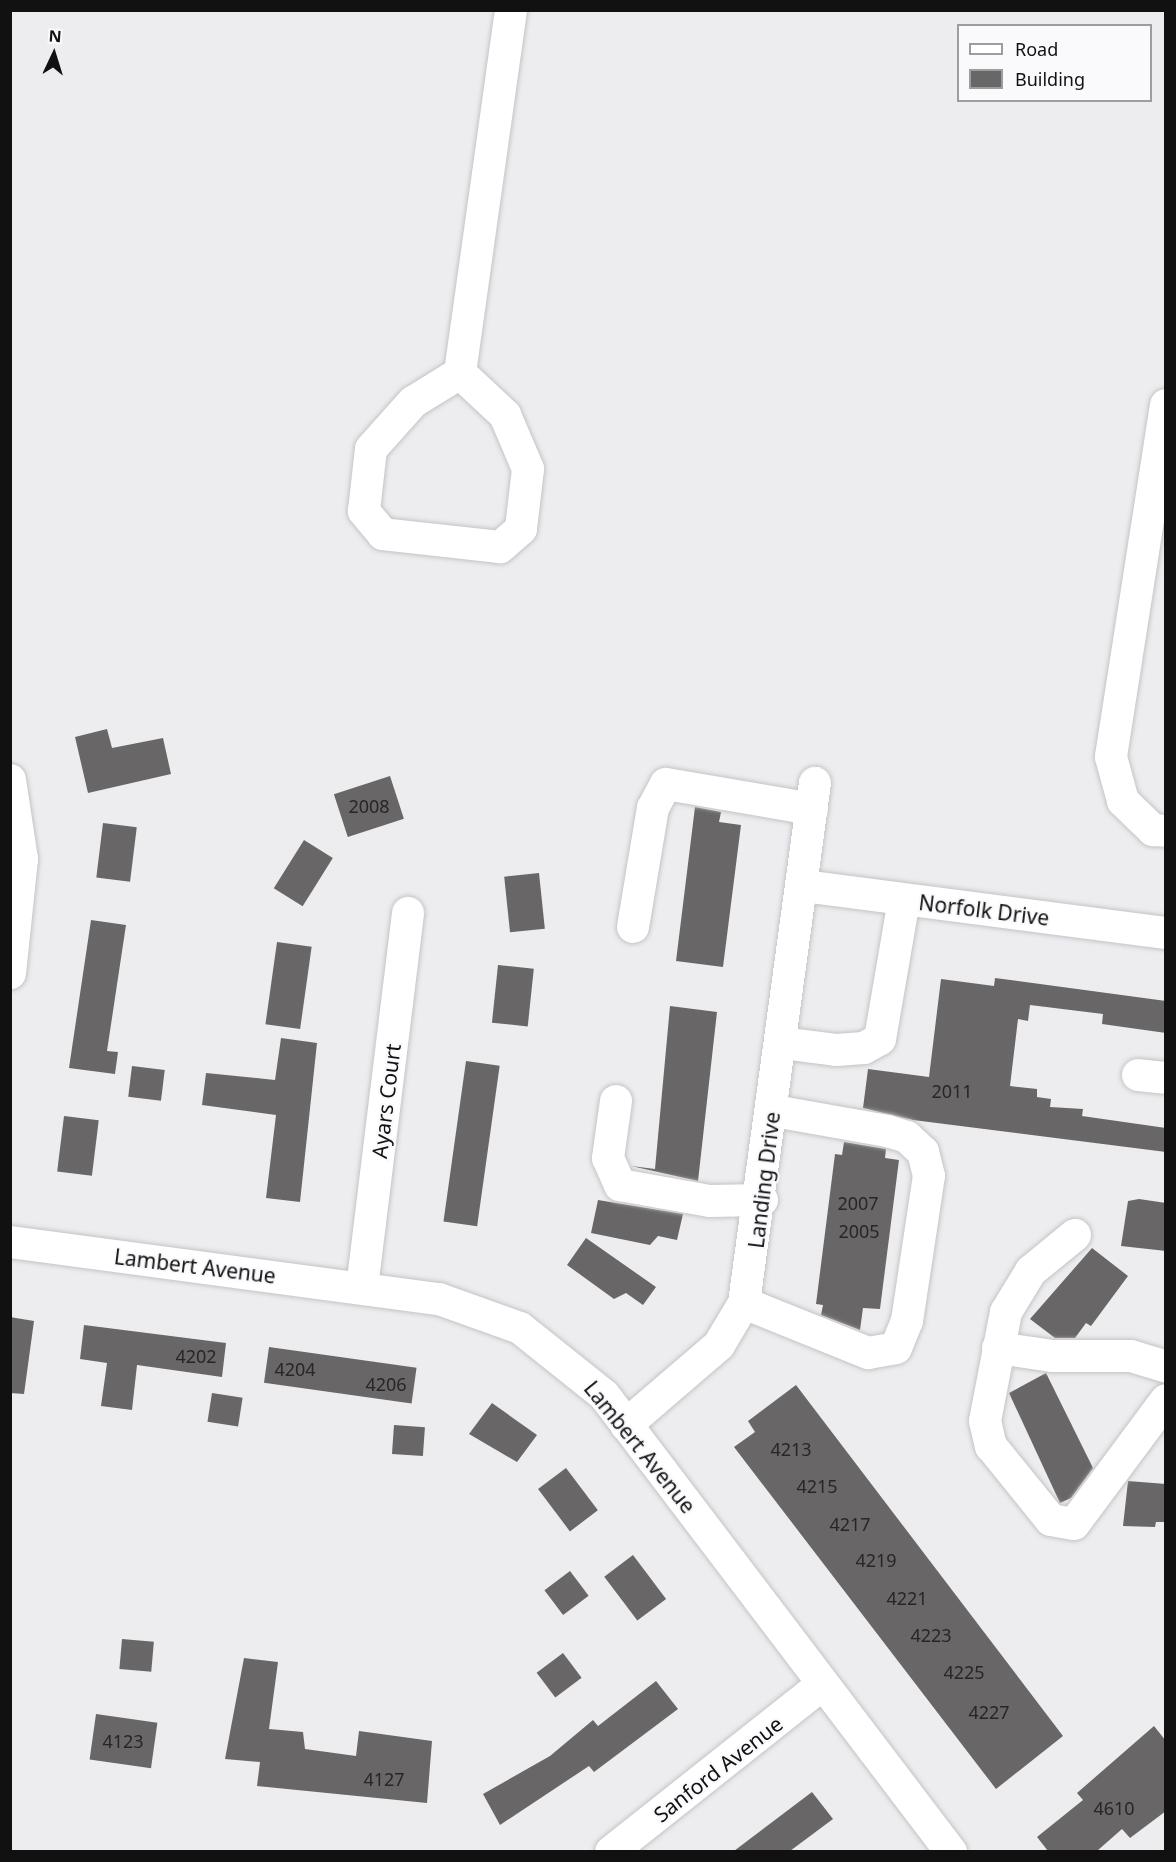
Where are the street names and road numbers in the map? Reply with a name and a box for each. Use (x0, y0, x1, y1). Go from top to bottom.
street label: Norfolk Drive (917, 889, 1051, 931)
street label: Ayars Court (366, 1042, 406, 1160)
street label: Landing Drive (743, 1110, 785, 1250)
street label: Lambert Avenue (113, 1244, 277, 1288)
street label: Lambert Avenue (579, 1376, 701, 1518)
street label: Sanford Avenue (649, 1711, 787, 1827)

